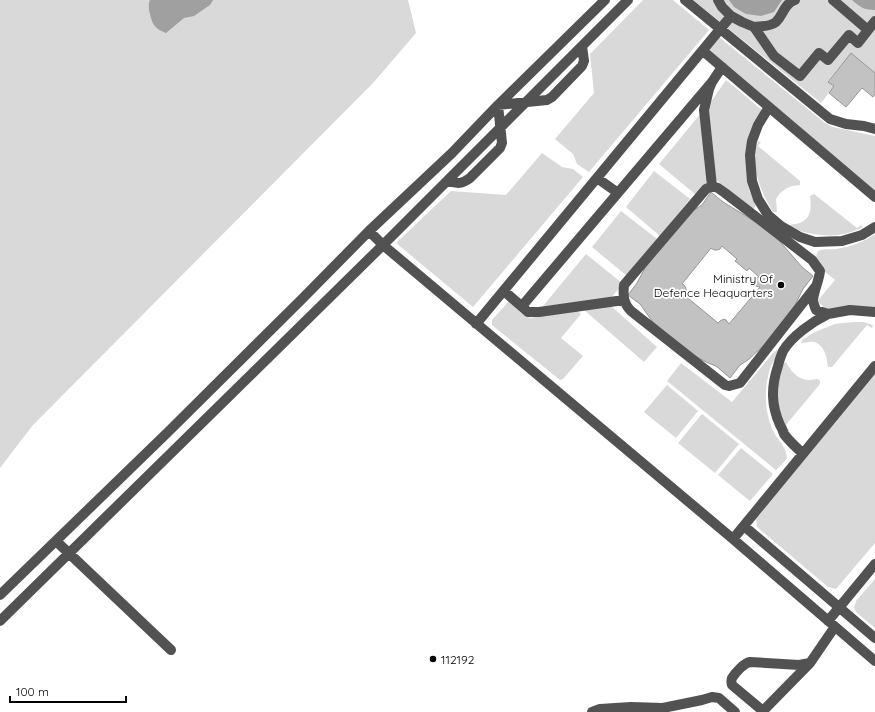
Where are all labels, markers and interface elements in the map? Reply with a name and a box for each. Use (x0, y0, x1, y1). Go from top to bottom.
place label: Ministry Of Defence Heaquarters (654, 271, 774, 300)
marker: Ministry Of Defence Heaquarters (776, 280, 786, 290)
place label: 112192 (441, 652, 475, 667)
marker: 112192 (428, 654, 438, 664)
scale bar (10, 678, 126, 704)
text: 100 m (16, 684, 49, 699)

